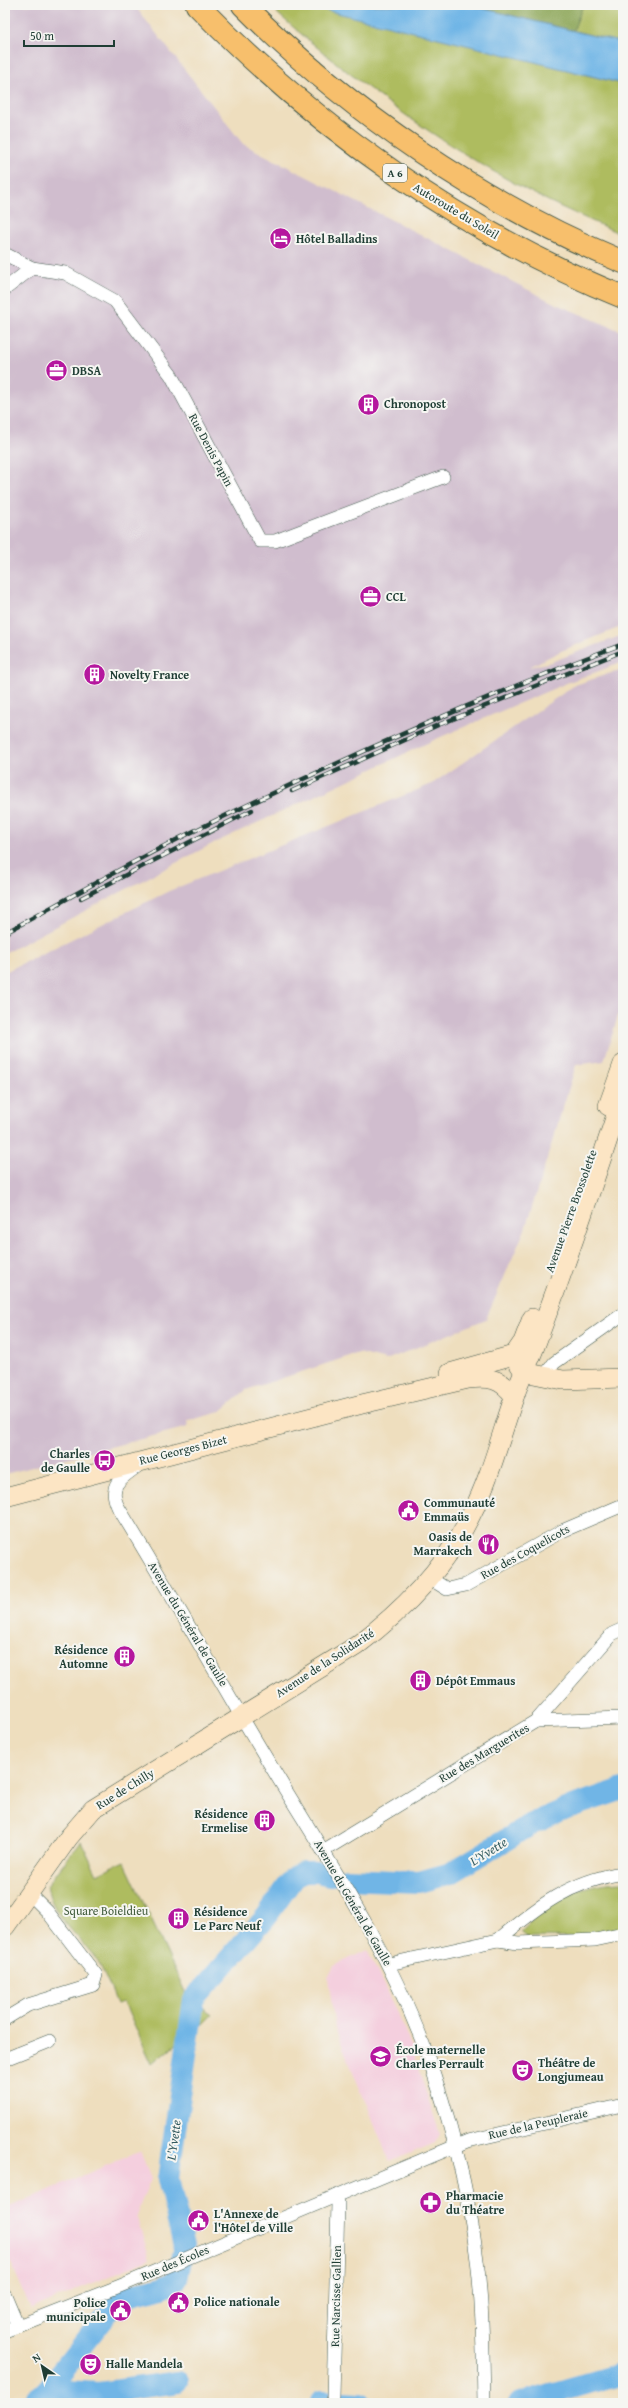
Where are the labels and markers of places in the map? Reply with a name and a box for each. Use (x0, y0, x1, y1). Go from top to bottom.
hotel icon: Hôtel Balladins (268, 226, 294, 252)
place label: Hôtel Balladins (296, 230, 378, 247)
office icon: DBSA (44, 358, 70, 384)
place label: DBSA (72, 362, 102, 379)
building icon: Chronopost (356, 391, 382, 417)
place label: Chronopost (384, 395, 446, 412)
office icon: CCL (357, 584, 383, 610)
place label: CCL (386, 588, 407, 605)
building icon: Novelty France (81, 662, 107, 688)
place label: Novelty France (110, 666, 189, 683)
place label: Charles de Gaulle (41, 1445, 90, 1476)
bus stop icon: Charles de Gaulle (92, 1448, 118, 1474)
place label: Communauté Emmaüs (424, 1494, 495, 1525)
public building icon: Communauté Emmaüs (396, 1497, 422, 1523)
place label: Oasis de Marrakech (414, 1528, 472, 1559)
restaurant icon: Oasis de Marrakech (475, 1531, 501, 1557)
place label: Résidence Automne (54, 1641, 108, 1672)
building icon: Résidence Automne (111, 1644, 137, 1670)
building icon: Dépôt Emmaus (408, 1668, 434, 1694)
place label: Dépôt Emmaus (436, 1672, 515, 1689)
place label: Résidence Ermelise (194, 1805, 248, 1836)
building icon: Résidence Ermelise (251, 1808, 277, 1834)
place label: Résidence Le Parc Neuf (194, 1903, 262, 1934)
building icon: Résidence Le Parc Neuf (165, 1906, 191, 1932)
place label: École maternelle Charles Perrault (396, 2041, 485, 2072)
school or university icon: École maternelle Charles Perrault (368, 2044, 394, 2070)
place label: Théâtre de Longjumeau (538, 2054, 604, 2085)
theatre icon: Théâtre de Longjumeau (509, 2057, 535, 2083)
place label: Pharmacie du Théatre (446, 2187, 505, 2218)
pharmacy icon: Pharmacie du Théatre (418, 2190, 444, 2216)
place label: L'Annexe de l'Hôtel de Ville (214, 2205, 293, 2236)
public building icon: L'Annexe de l'Hôtel de Ville (186, 2208, 212, 2234)
public building icon: Police nationale (166, 2289, 192, 2315)
place label: Police nationale (194, 2293, 280, 2310)
place label: Police municipale (46, 2294, 106, 2325)
public building icon: Police municipale (108, 2297, 134, 2323)
theatre icon: Halle Mandela (78, 2351, 104, 2377)
place label: Halle Mandela (106, 2355, 184, 2372)

